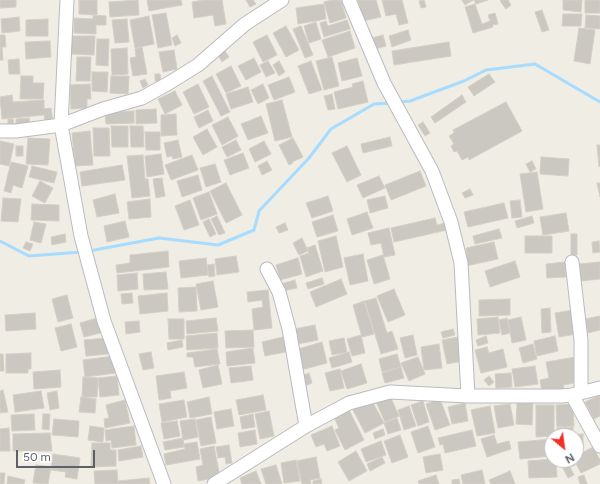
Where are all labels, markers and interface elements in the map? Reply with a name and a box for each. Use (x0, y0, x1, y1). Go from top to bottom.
north arrow (544, 428, 584, 468)
scale bar (18, 442, 97, 468)
text: 50 m (23, 450, 51, 464)
text: N (563, 450, 576, 466)

